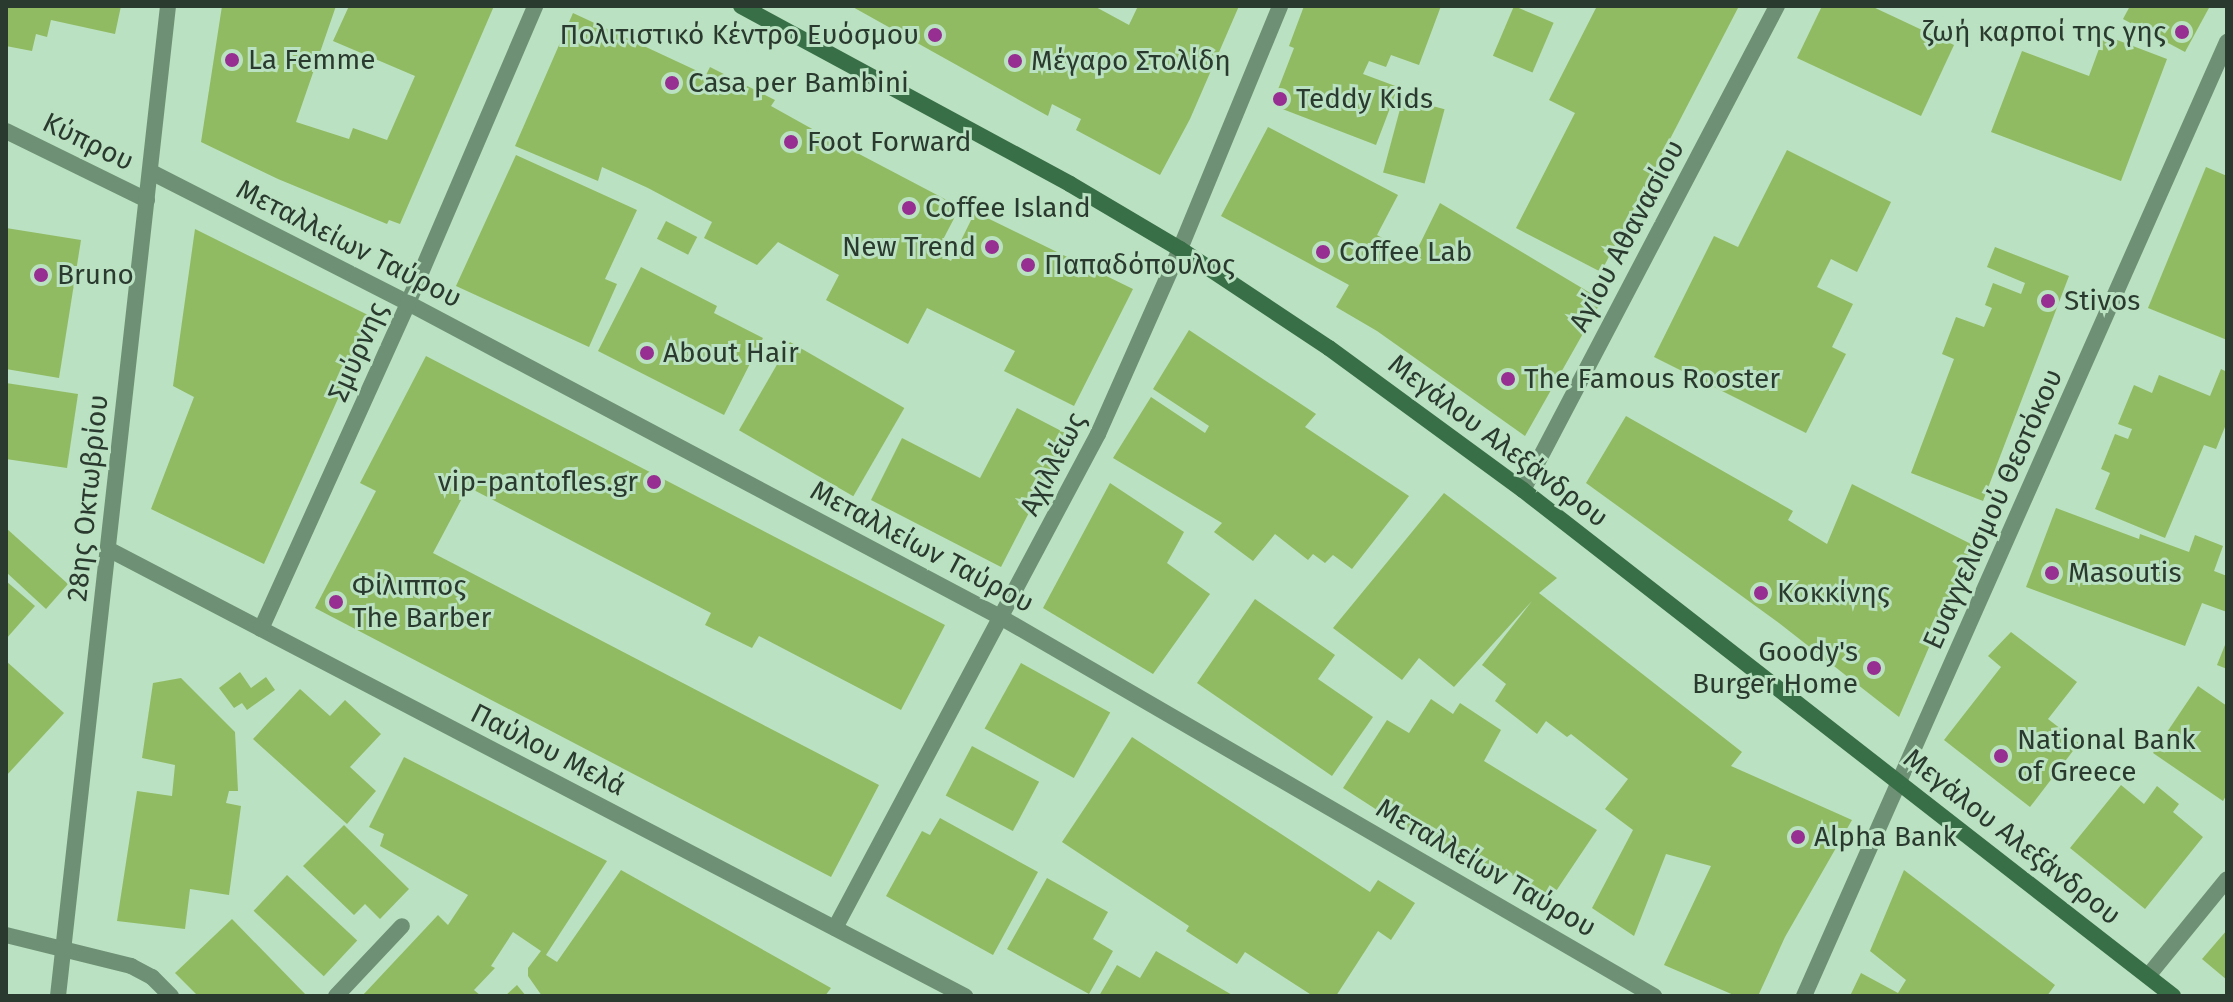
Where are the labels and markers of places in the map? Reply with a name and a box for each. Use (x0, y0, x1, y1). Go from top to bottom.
place label: ζωή καρποί της γης (1922, 15, 2166, 49)
place label: Πολιτιστικό Κέντρο Ευόσμου (560, 18, 919, 52)
marker: ζωή καρποί της γης (2173, 23, 2191, 41)
marker: Πολιτιστικό Κέντρο Ευόσμου (926, 26, 944, 44)
place label: La Femme (248, 43, 376, 77)
place label: Μέγαρο Στολίδη (1031, 44, 1231, 78)
marker: La Femme (223, 51, 241, 69)
marker: Μέγαρο Στολίδη (1006, 52, 1024, 70)
place label: Casa per Bambini (688, 66, 909, 100)
marker: Casa per Bambini (663, 74, 681, 92)
place label: Teddy Kids (1296, 82, 1433, 116)
marker: Teddy Kids (1271, 90, 1289, 108)
place label: Foot Forward (807, 125, 972, 159)
marker: Foot Forward (782, 133, 800, 151)
place label: Coffee Island (925, 191, 1091, 225)
marker: Coffee Island (900, 199, 918, 217)
place label: New Trend (842, 230, 976, 264)
place label: Coffee Lab (1339, 235, 1472, 269)
marker: New Trend (983, 238, 1001, 256)
marker: Coffee Lab (1314, 243, 1332, 261)
place label: Παπαδόπουλος (1044, 248, 1235, 282)
marker: Παπαδόπουλος (1019, 256, 1037, 274)
place label: Bruno (57, 258, 134, 292)
marker: Bruno (32, 266, 50, 284)
place label: Stivos (2064, 284, 2140, 318)
marker: Stivos (2039, 292, 2057, 310)
place label: About Hair (663, 336, 799, 370)
marker: About Hair (638, 344, 656, 362)
place label: The Famous Rooster (1524, 362, 1780, 396)
marker: The Famous Rooster (1499, 370, 1517, 388)
place label: vip-pantofles.gr (438, 465, 638, 499)
marker: vip-pantofles.gr (645, 473, 663, 491)
place label: Masoutis (2068, 556, 2182, 590)
marker: Masoutis (2043, 564, 2061, 582)
place label: Φίλιππος The Barber (352, 569, 491, 635)
place label: Κοκκίνης (1777, 576, 1890, 610)
marker: Κοκκίνης (1752, 584, 1770, 602)
marker: Φίλιππος The Barber (327, 593, 345, 611)
place label: Goody's Burger Home (1692, 635, 1858, 701)
marker: Goody's Burger Home (1865, 659, 1883, 677)
place label: National Bank of Greece (2017, 723, 2196, 789)
marker: National Bank of Greece (1992, 747, 2010, 765)
place label: Alpha Bank (1814, 820, 1957, 854)
marker: Alpha Bank (1789, 828, 1807, 846)

